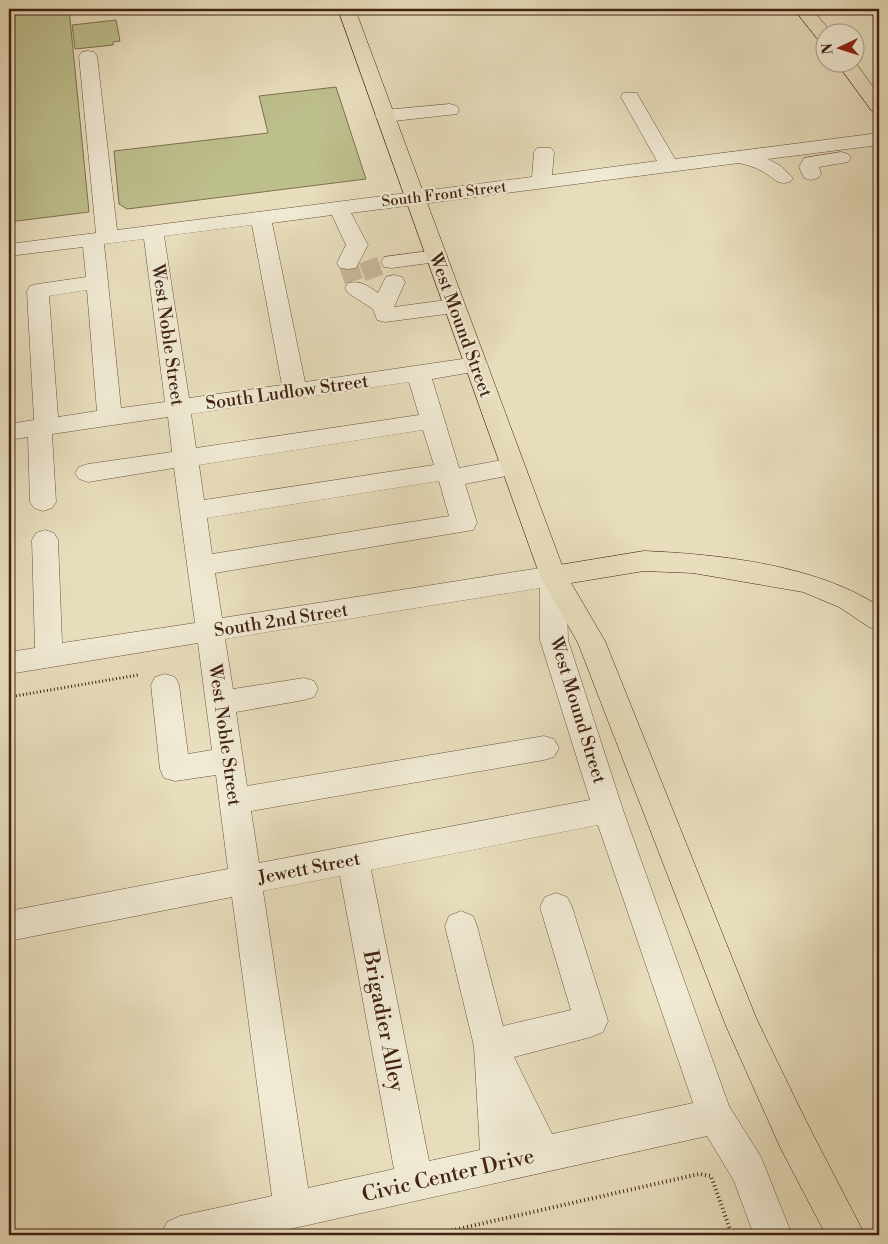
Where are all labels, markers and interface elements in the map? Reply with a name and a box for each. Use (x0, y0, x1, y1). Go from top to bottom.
north arrow (816, 22, 866, 72)
text: N (819, 43, 837, 55)
street label: South Front Street (381, 177, 508, 212)
street label: West Mound Street (423, 249, 498, 401)
street label: West Noble Street (146, 262, 189, 408)
street label: South Ludlow Street (204, 370, 371, 415)
street label: South 2nd Street (212, 598, 350, 642)
street label: West Mound Street (544, 633, 611, 787)
street label: West Noble Street (203, 662, 246, 808)
street label: Jewett Street (255, 847, 363, 890)
street label: Brigadier Alley (356, 947, 410, 1095)
street label: Civic Center Drive (360, 1144, 537, 1208)

